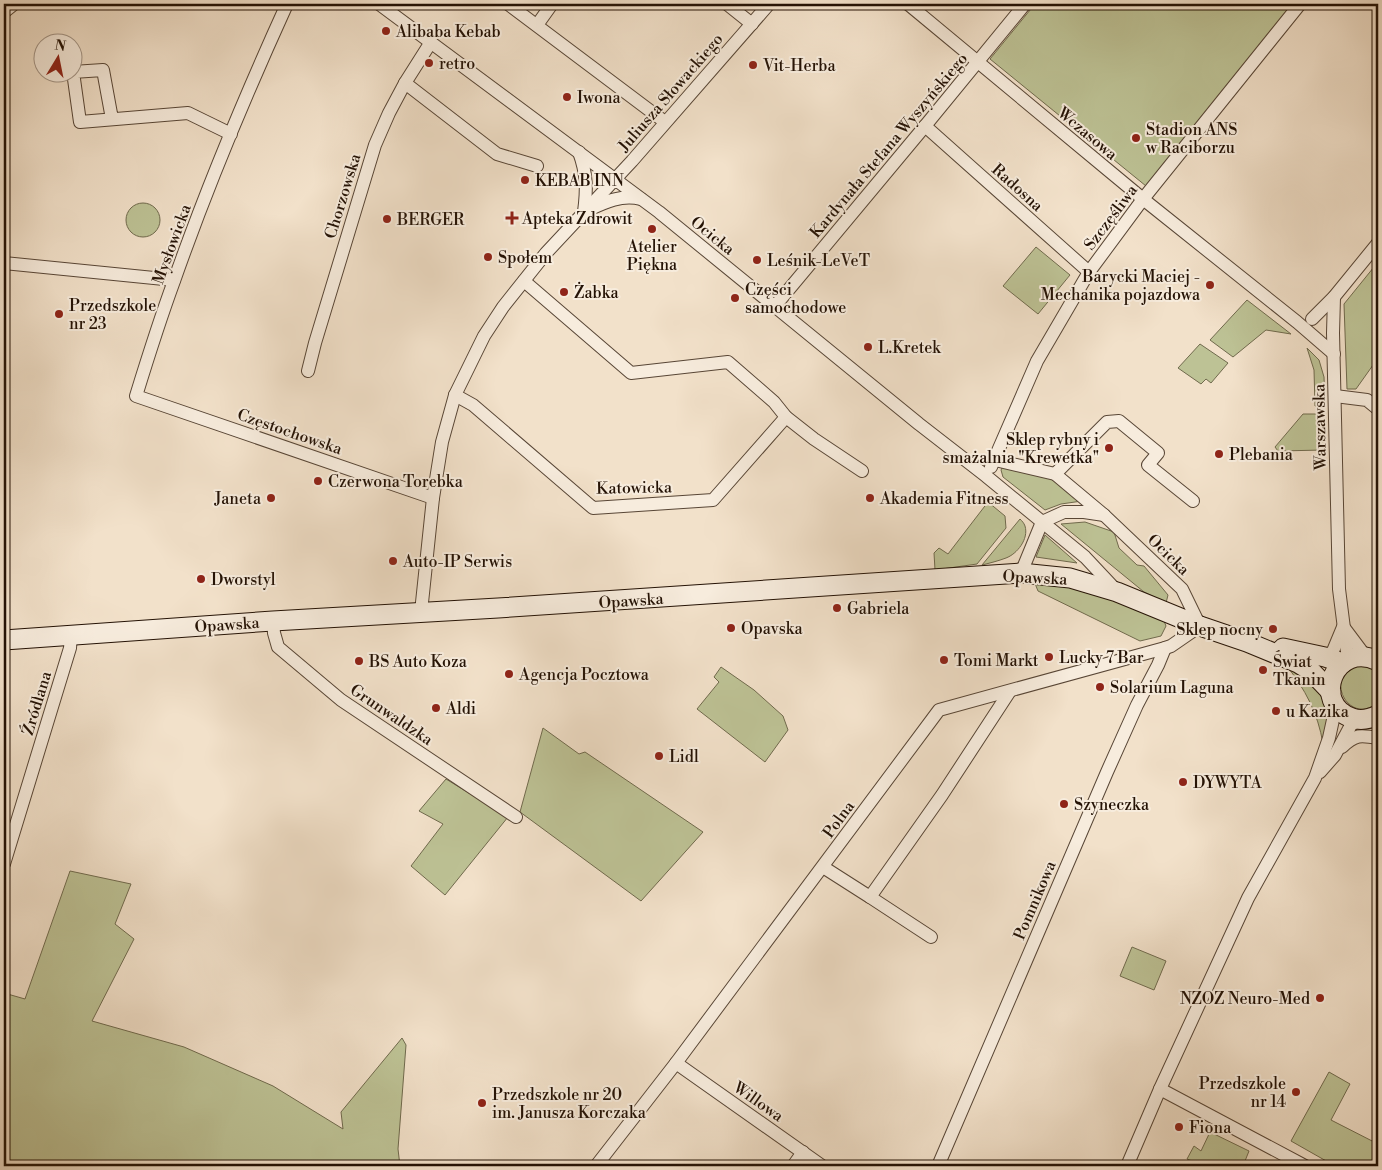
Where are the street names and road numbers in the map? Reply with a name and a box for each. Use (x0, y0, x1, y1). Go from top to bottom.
street label: Juliusza Słowackiego (613, 29, 728, 157)
street label: Kardynała Stefana Wyszyńskiego (805, 49, 972, 242)
street label: Wczasowa (1052, 102, 1122, 165)
street label: Chorzowska (321, 150, 366, 241)
street label: Radosna (988, 159, 1048, 217)
street label: Szczęśliwa (1080, 180, 1142, 254)
street label: Mysłowicka (148, 201, 196, 287)
street label: Ocicka (686, 212, 739, 260)
street label: Warszawska (1309, 383, 1331, 471)
street label: Częstochowska (235, 405, 346, 460)
street label: Katowicka (596, 477, 673, 499)
street label: Ocicka (1143, 530, 1194, 580)
street label: Opawska (1002, 566, 1069, 590)
street label: Opawska (598, 589, 665, 613)
street label: Opawska (194, 613, 261, 637)
street label: Źródlana (16, 668, 56, 738)
street label: Grunwaldzka (346, 680, 437, 750)
street label: Polna (819, 796, 860, 842)
street label: Pomnikowa (1009, 857, 1061, 943)
street label: Willowa (729, 1077, 788, 1127)

